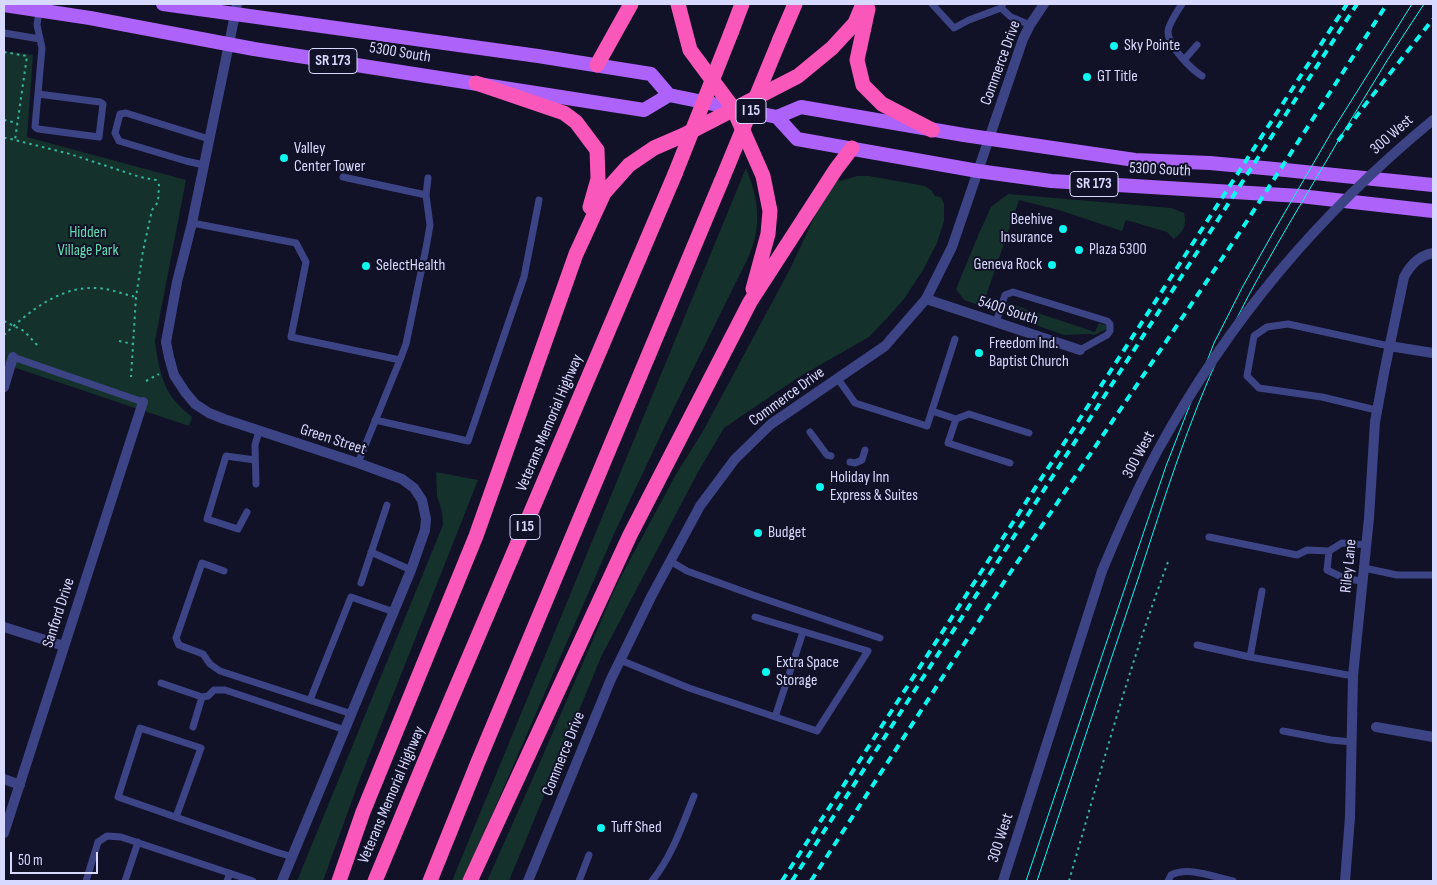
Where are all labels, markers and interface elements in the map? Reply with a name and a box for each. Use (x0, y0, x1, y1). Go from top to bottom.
street label: Commerce Drive (977, 18, 1025, 108)
place label: Sky Pointe (1124, 36, 1180, 56)
street label: 5300 South (368, 39, 432, 67)
marker: Sky Pointe (1108, 40, 1120, 52)
road number: SR 173 (309, 48, 357, 74)
place label: GT Title (1097, 67, 1138, 87)
marker: GT Title (1081, 71, 1093, 83)
road number: I 15 (736, 98, 766, 124)
street label: 300 West (1367, 111, 1417, 159)
place label: Valley Center Tower (294, 139, 365, 177)
marker: Valley Center Tower (278, 152, 290, 164)
street label: 5300 South (1129, 159, 1191, 181)
road number: SR 173 (1070, 172, 1118, 196)
place label: Beehive Insurance (1000, 210, 1053, 248)
park label: Hidden Village Park (58, 223, 118, 261)
marker: Beehive Insurance (1057, 223, 1069, 235)
place label: Plaza 5300 (1089, 240, 1147, 260)
marker: Plaza 5300 (1073, 244, 1085, 256)
place label: Geneva Rock (973, 255, 1042, 275)
place label: SelectHealth (376, 256, 445, 276)
marker: Geneva Rock (1046, 259, 1058, 271)
marker: SelectHealth (360, 260, 372, 272)
street label: 5400 South (976, 292, 1040, 330)
place label: Freedom Ind. Baptist Church (989, 334, 1069, 372)
marker: Freedom Ind. Baptist Church (973, 347, 985, 359)
street label: Veterans Memorial Highway (512, 351, 588, 495)
street label: Commerce Drive (745, 363, 829, 431)
street label: Green Street (298, 420, 368, 460)
street label: 300 West (1119, 428, 1159, 482)
place label: Holiday Inn Express & Suites (830, 468, 918, 506)
marker: Holiday Inn Express & Suites (814, 481, 826, 493)
road number: I 15 (510, 514, 540, 540)
place label: Budget (768, 523, 806, 543)
marker: Budget (752, 527, 764, 539)
street label: Riley Lane (1337, 538, 1361, 594)
street label: Sanford Drive (39, 576, 79, 650)
place label: Extra Space Storage (776, 653, 839, 691)
marker: Extra Space Storage (760, 666, 772, 678)
street label: Commerce Drive (538, 709, 590, 799)
street label: Veterans Memorial Highway (354, 723, 430, 867)
street label: 300 West (984, 811, 1018, 865)
place label: Tuff Shed (611, 818, 662, 838)
marker: Tuff Shed (595, 822, 607, 834)
scale bar (12, 842, 100, 874)
text: 50 m (18, 851, 43, 870)

